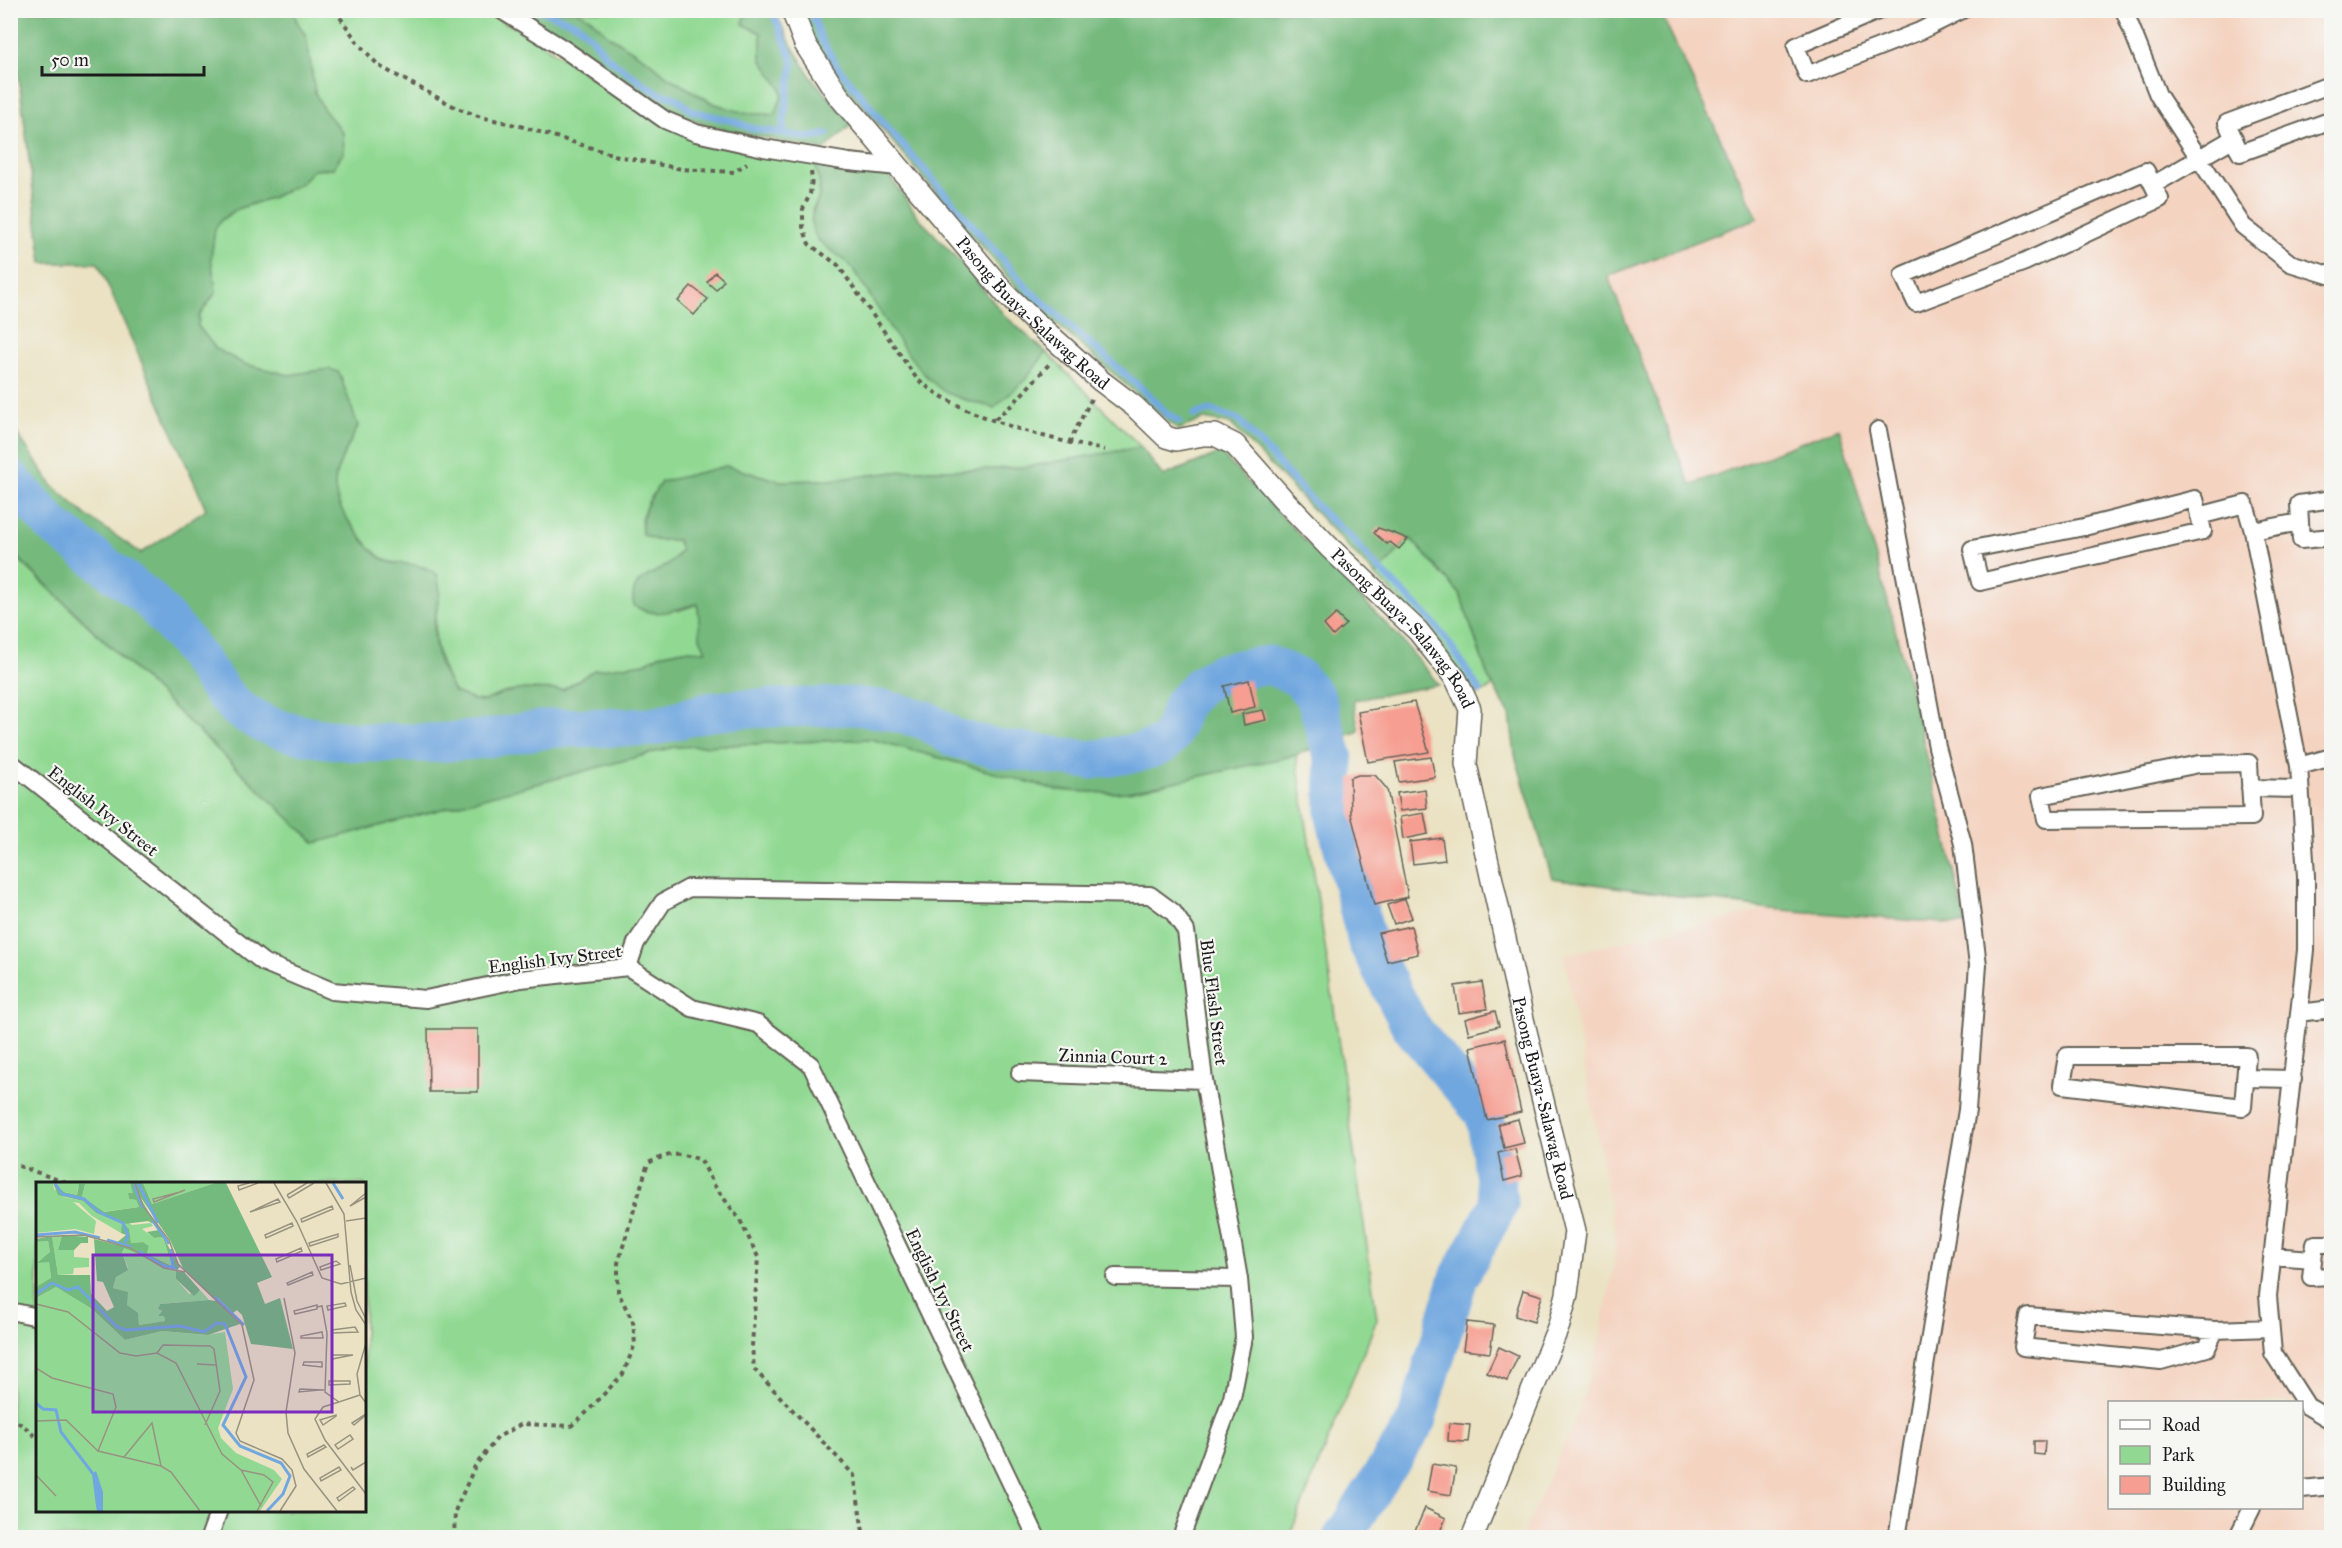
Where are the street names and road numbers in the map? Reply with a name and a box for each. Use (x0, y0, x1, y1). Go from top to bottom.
street label: Pasong Buaya-Salawag Road (951, 232, 1114, 394)
street label: Pasong Buaya-Salawag Road (1326, 544, 1479, 712)
street label: English Ivy Street (43, 761, 163, 862)
street label: Blue Flash Street (1195, 938, 1233, 1067)
street label: English Ivy Street (487, 940, 624, 979)
street label: Pasong Buaya-Salawag Road (1507, 995, 1578, 1202)
street label: Zinnia Court 2 (1058, 1044, 1168, 1070)
street label: English Ivy Street (900, 1225, 980, 1356)

